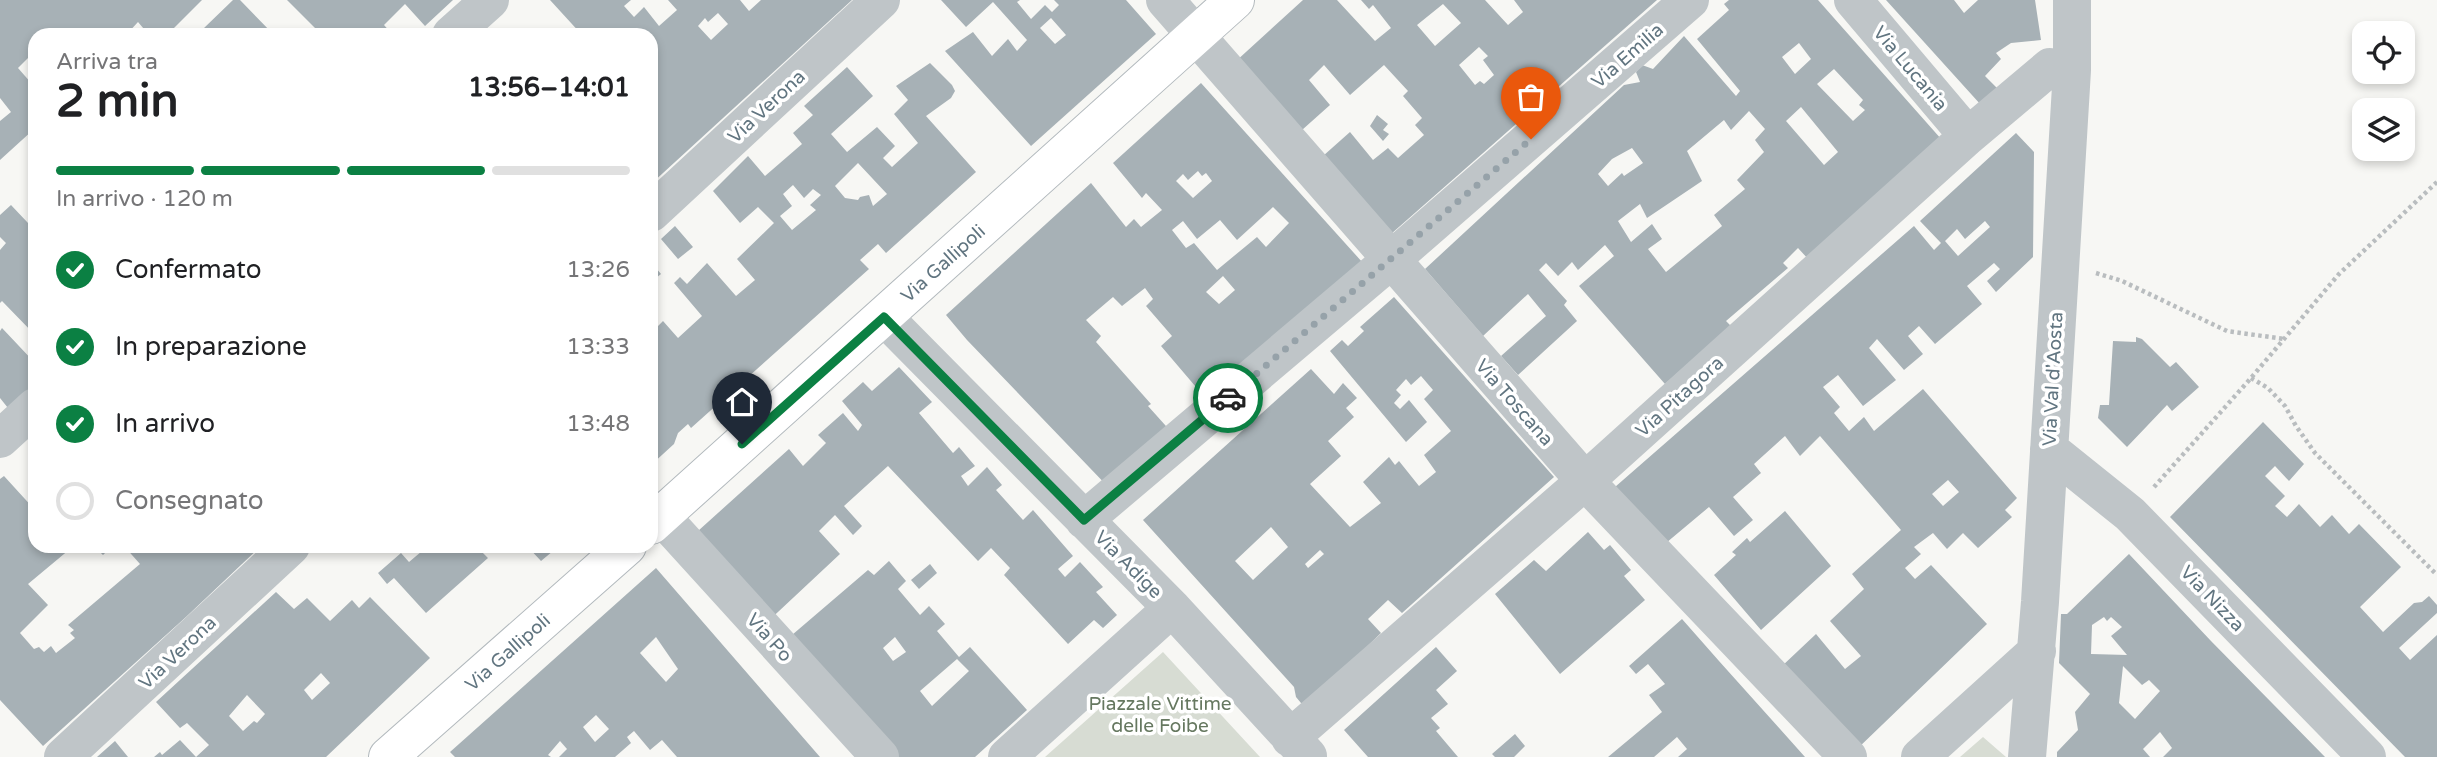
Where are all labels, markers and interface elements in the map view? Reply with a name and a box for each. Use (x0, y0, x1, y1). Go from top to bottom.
street label: Via Emilia (1587, 19, 1668, 93)
map controls (2352, 21, 2415, 161)
button: locate (2352, 21, 2415, 84)
street label: Via Lucania (1868, 22, 1952, 115)
text: Arriva tra (56, 48, 158, 76)
street label: Via Verona (724, 66, 810, 148)
pin (1501, 67, 1561, 139)
text: 13:56–14:01 (468, 72, 630, 103)
text: 2 min (56, 74, 179, 129)
icon: bag (1512, 78, 1550, 116)
button: layers (2352, 98, 2415, 161)
text: In arrivo · 120 m (56, 185, 233, 213)
street label: Via Gallipoli (897, 220, 990, 307)
icon: check (56, 251, 94, 289)
text: Confermato (115, 254, 262, 285)
text: 13:26 (566, 256, 630, 284)
street label: Via Val d'Aosta (2038, 311, 2068, 447)
icon: check (56, 328, 94, 366)
text: In preparazione (115, 331, 307, 362)
text: 13:33 (566, 333, 630, 361)
street label: Via Pitagora (1631, 352, 1728, 442)
street label: Via Toscana (1471, 355, 1558, 450)
courier (1193, 363, 1263, 433)
pin (712, 372, 772, 444)
icon: car (1209, 379, 1247, 417)
icon: home (723, 383, 761, 421)
icon: check (56, 405, 94, 443)
text: In arrivo (115, 408, 215, 439)
text: 13:48 (566, 410, 630, 438)
text: Consegnato (115, 485, 264, 516)
street label: Via Adige (1090, 526, 1167, 603)
street label: Via Nizza (2176, 561, 2249, 636)
street label: Via Gallipoli (461, 609, 555, 696)
street label: Via Po (742, 609, 797, 666)
street label: Via Verona (135, 612, 221, 694)
park label: Piazzale Vittime delle Foibe (1088, 693, 1232, 737)

